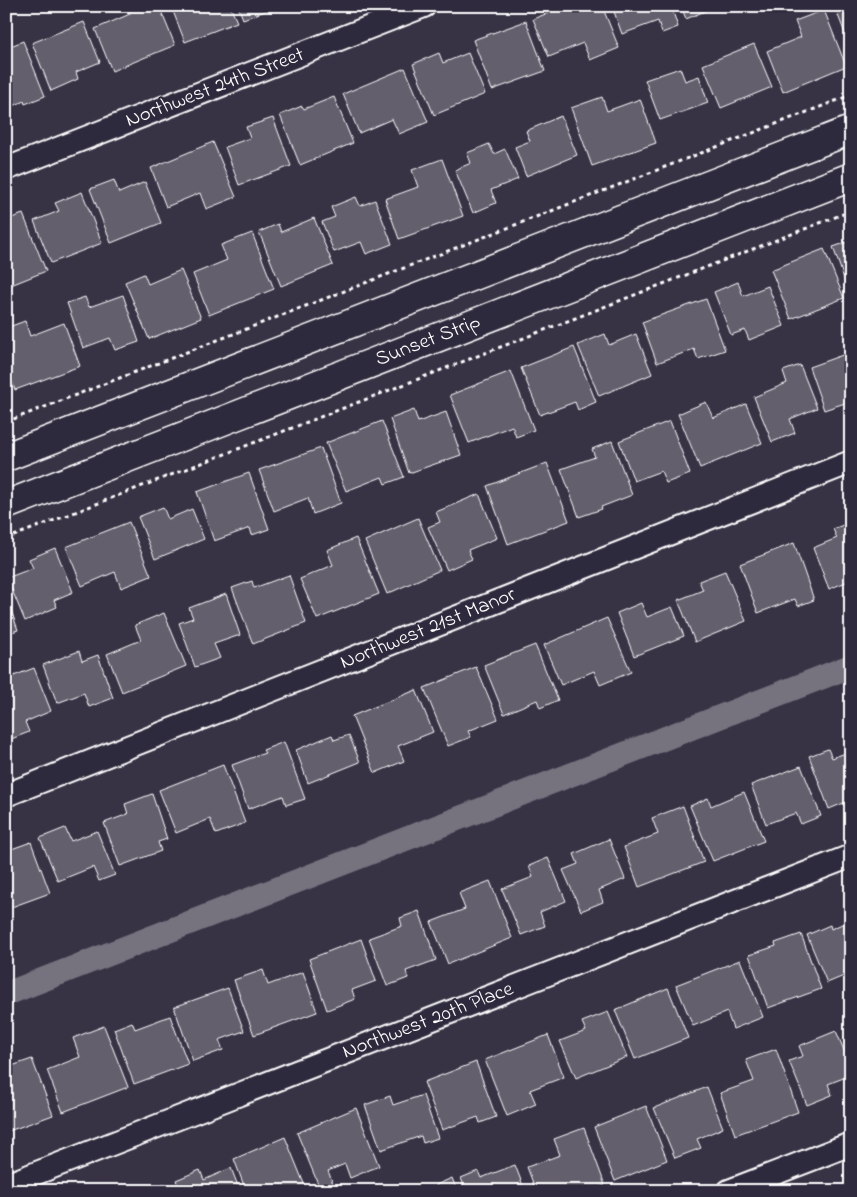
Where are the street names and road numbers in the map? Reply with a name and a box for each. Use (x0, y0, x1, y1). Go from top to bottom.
street label: Northwest 24th Street (121, 40, 309, 136)
street label: Sunset Strip (371, 307, 485, 375)
street label: Northwest 21st Manor (336, 580, 521, 678)
street label: Northwest 20th Place (338, 974, 518, 1067)

